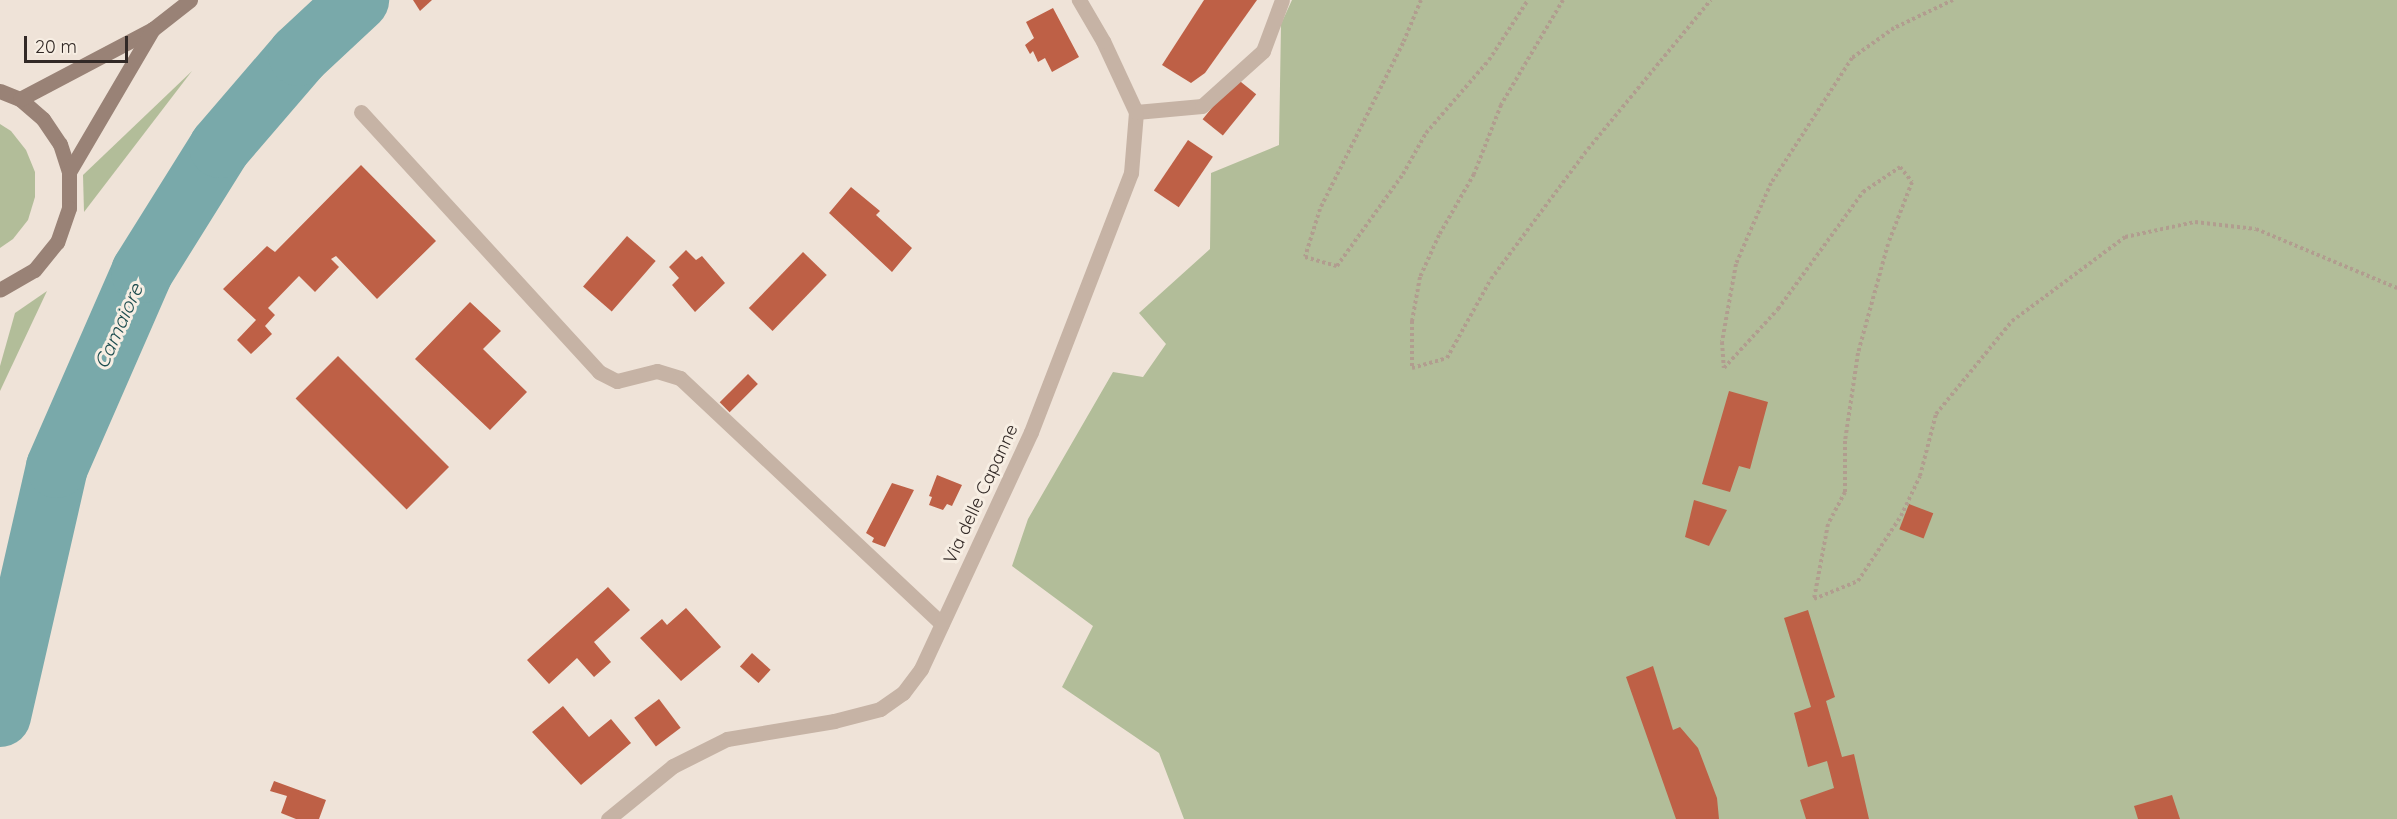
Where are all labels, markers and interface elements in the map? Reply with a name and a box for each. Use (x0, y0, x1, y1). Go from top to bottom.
scale bar (27, 24, 130, 62)
text: 20 m (35, 35, 77, 58)
water label: Camaiore (89, 280, 147, 372)
street label: Via delle Capanne (939, 421, 1023, 567)

